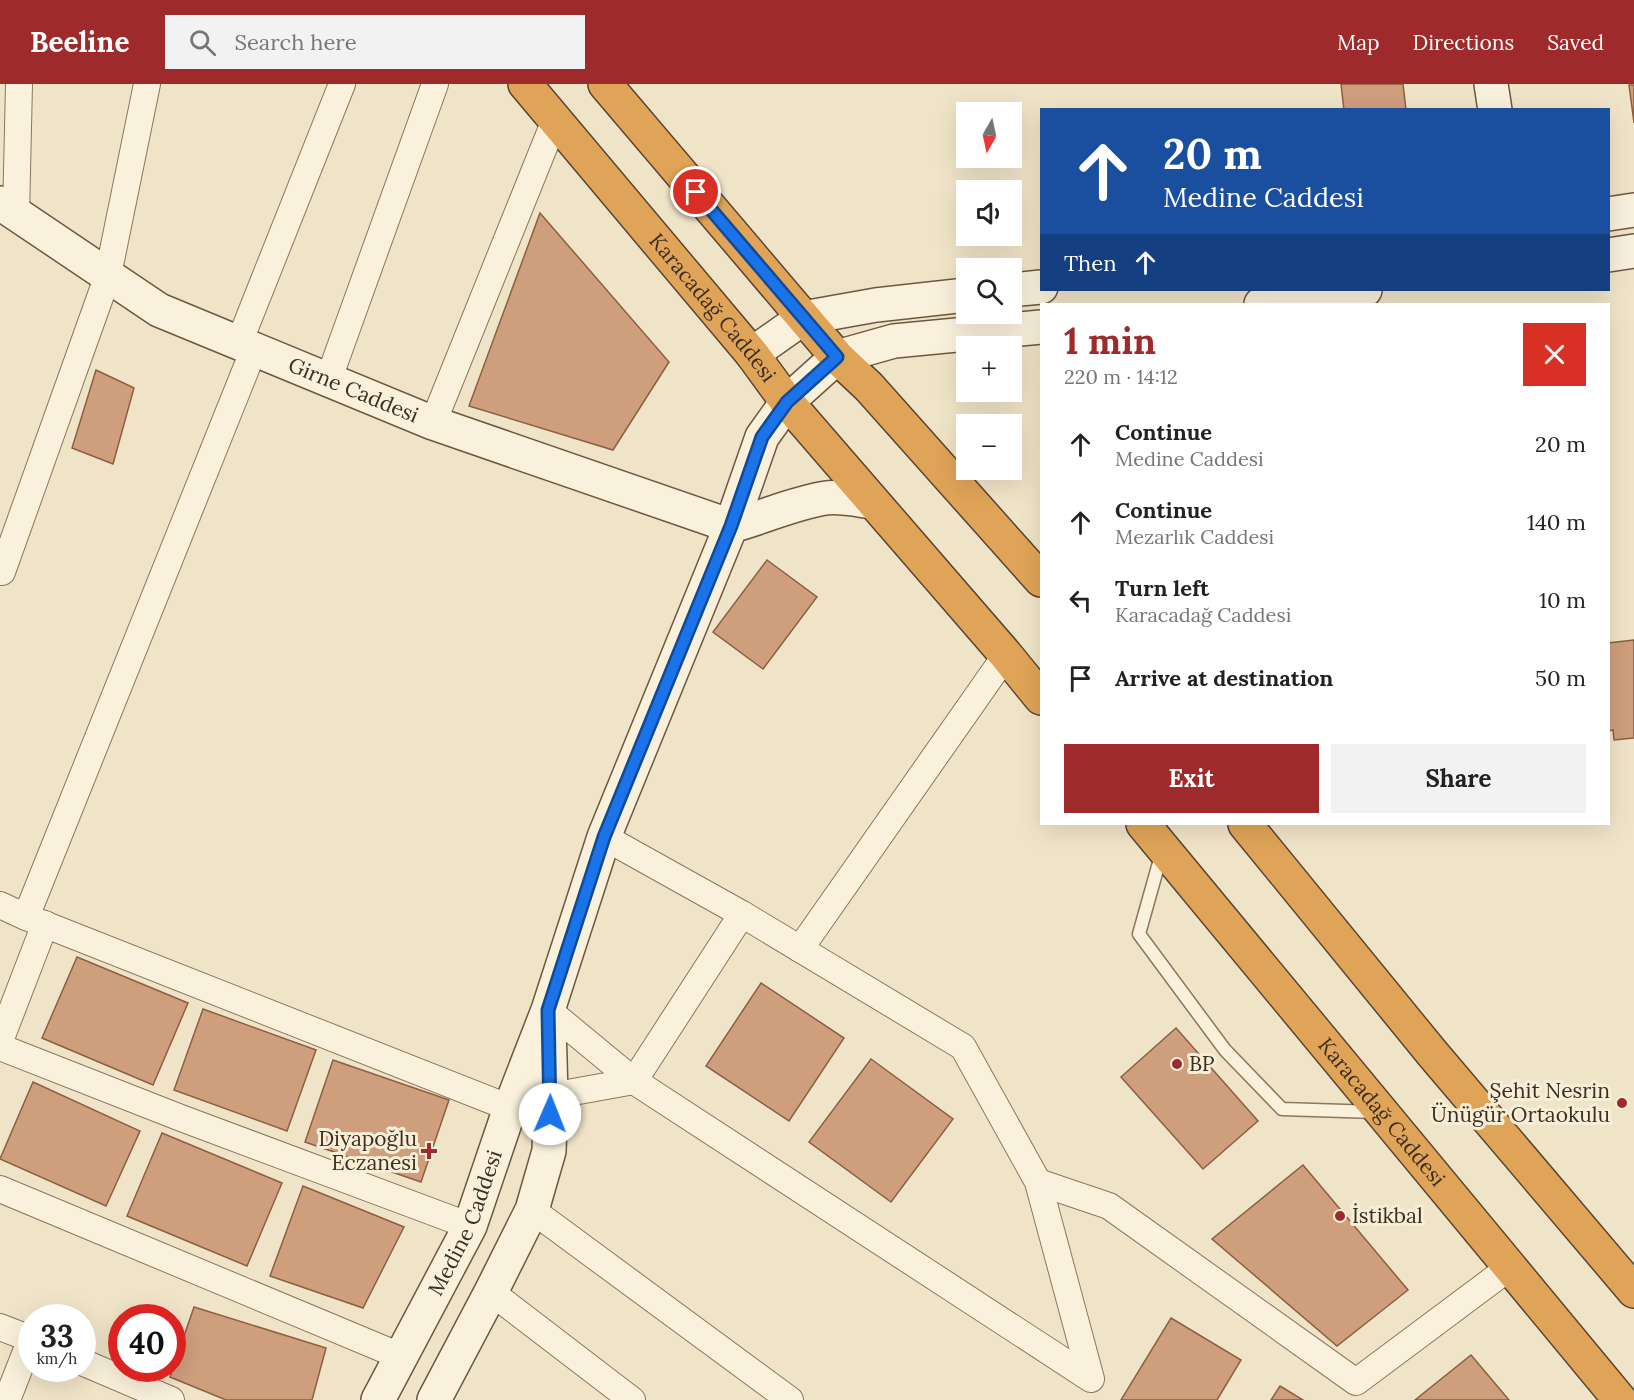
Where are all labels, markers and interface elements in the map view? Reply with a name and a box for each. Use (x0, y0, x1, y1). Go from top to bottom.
search box (165, 15, 585, 69)
text: Beeline (30, 24, 129, 60)
icon: search (186, 26, 219, 59)
text: Search here (234, 28, 357, 56)
text: Map (1337, 29, 1380, 56)
text: Directions (1413, 29, 1514, 56)
text: Saved (1547, 29, 1604, 56)
north arrow (956, 102, 1022, 168)
map controls (956, 102, 1022, 480)
text: 20 m (1163, 127, 1262, 181)
icon: ahead (1064, 132, 1142, 210)
pin (670, 166, 721, 217)
icon: arrive (679, 175, 712, 208)
button: sound (956, 180, 1022, 246)
text: Medine Caddesi (1163, 180, 1364, 214)
street label: Karacadağ Caddesi (643, 228, 782, 387)
icon: ahead (1129, 246, 1162, 279)
text: Then (1064, 249, 1117, 277)
button: search (956, 258, 1022, 324)
text: 1 min (1064, 318, 1156, 364)
button: close (1523, 323, 1586, 386)
button: + (956, 336, 1022, 402)
street label: Girne Caddesi (285, 351, 423, 429)
text: 220 m · 14:12 (1064, 364, 1178, 389)
button: − (956, 414, 1022, 480)
text: Continue (1115, 418, 1212, 446)
icon: ahead (1064, 428, 1097, 461)
text: 20 m (1535, 430, 1586, 458)
text: Medine Caddesi (1115, 446, 1264, 471)
text: Continue (1115, 496, 1212, 524)
icon: ahead (1064, 506, 1097, 539)
text: 140 m (1527, 508, 1586, 536)
text: Mezarlık Caddesi (1115, 524, 1274, 549)
text: Turn left (1115, 574, 1209, 602)
icon: left (1064, 584, 1097, 617)
text: 10 m (1539, 586, 1586, 614)
text: Karacadağ Caddesi (1115, 602, 1291, 627)
icon: arrive (1064, 662, 1097, 695)
text: Arrive at destination (1115, 664, 1333, 692)
text: 50 m (1535, 664, 1586, 692)
button: Exit (1064, 744, 1319, 813)
button: Share (1331, 744, 1586, 813)
street label: Karacadağ Caddesi (1312, 1032, 1451, 1192)
place label: BP (1189, 1050, 1215, 1077)
marker: BP (1170, 1057, 1184, 1071)
place label: Şehit Nesrin Ünügür Ortaokulu (1431, 1077, 1610, 1128)
position arrow (518, 1082, 582, 1146)
marker: Şehit Nesrin Ünügür Ortaokulu (1615, 1096, 1629, 1110)
place label: Diyapoğlu Eczanesi (318, 1125, 417, 1176)
marker: Diyapoğlu Eczanesi (422, 1144, 436, 1158)
street label: Medine Caddesi (422, 1146, 508, 1300)
place label: İstikbal (1352, 1202, 1423, 1229)
marker: İstikbal (1333, 1209, 1347, 1223)
speed limit sign: 40 (108, 1304, 186, 1382)
text: 33 (40, 1317, 74, 1355)
text: km/h (37, 1349, 77, 1368)

